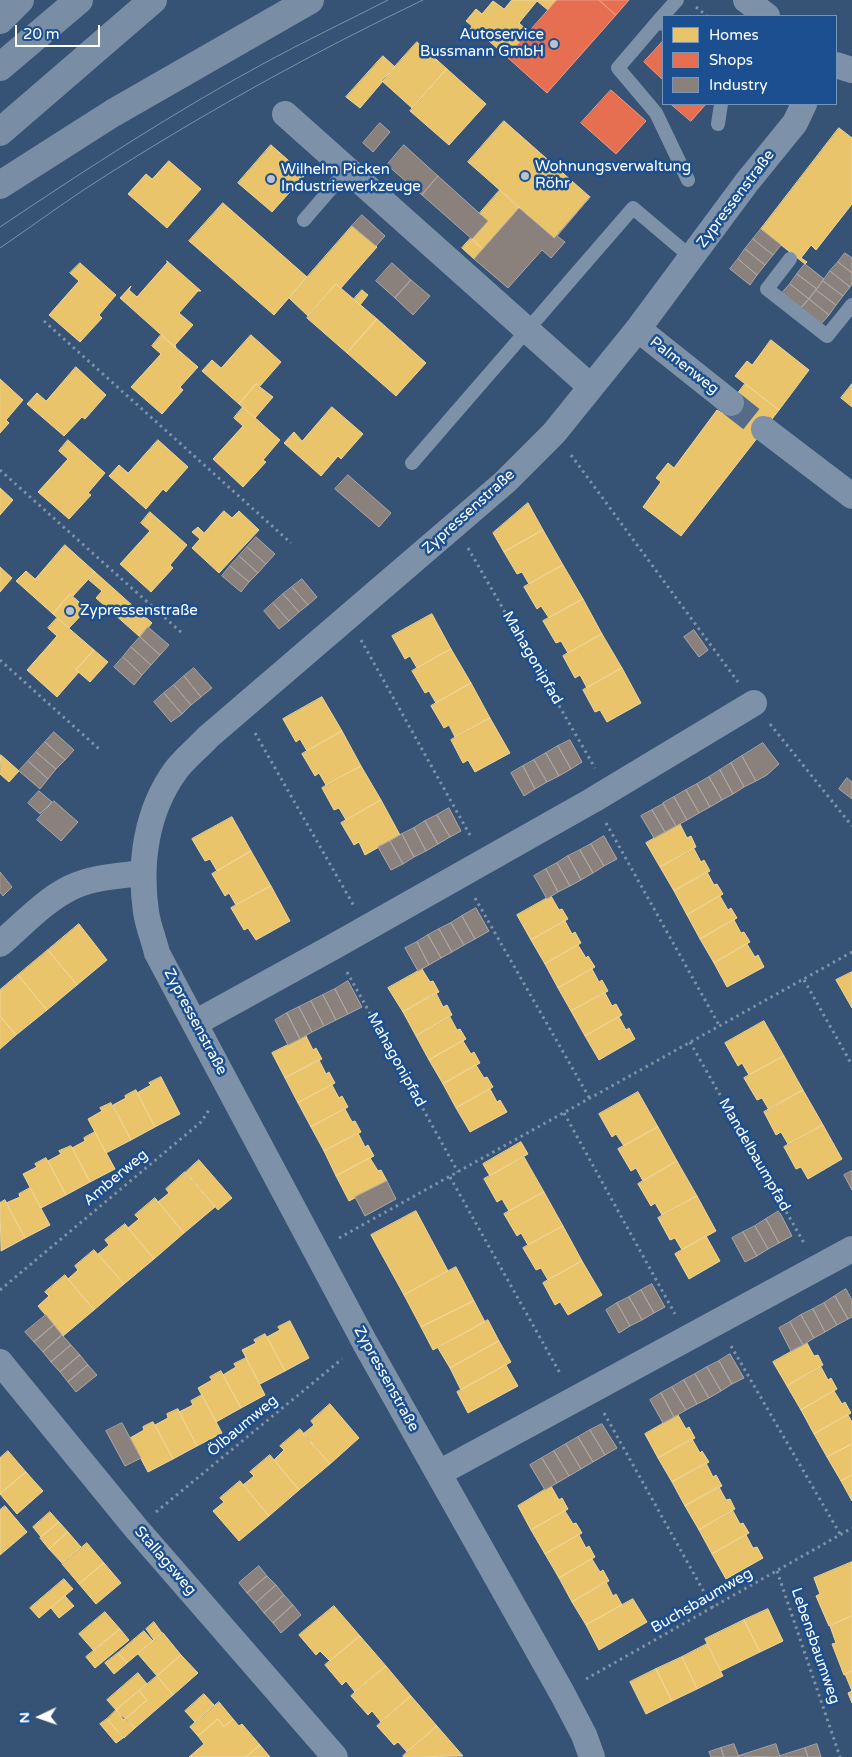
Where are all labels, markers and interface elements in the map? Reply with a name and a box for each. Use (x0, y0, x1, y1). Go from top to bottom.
scale bar (18, 15, 102, 47)
legend (662, 15, 837, 105)
text: 20 m (23, 25, 60, 43)
place label: Autoservice Bussmann GmbH (420, 26, 544, 61)
text: Homes (709, 26, 759, 44)
marker: Autoservice Bussmann GmbH (548, 38, 560, 50)
text: Shops (709, 51, 753, 69)
text: Industry (709, 76, 768, 94)
street label: Zypressenstraße (693, 147, 779, 251)
place label: Wohnungsverwaltung Röhr (535, 158, 691, 193)
place label: Wilhelm Picken Industriewerkzeuge (281, 161, 421, 196)
marker: Wohnungsverwaltung Röhr (519, 170, 531, 182)
marker: Wilhelm Picken Industriewerkzeuge (265, 173, 277, 185)
street label: Palmenweg (646, 333, 722, 399)
street label: Zypressenstraße (419, 466, 519, 558)
place label: Zypressenstraße (80, 602, 198, 620)
marker: Zypressenstraße (64, 605, 76, 617)
street label: Mahagonipfad (498, 608, 566, 708)
street label: Zypressenstraße (159, 966, 231, 1078)
street label: Mahagonipfad (363, 1010, 429, 1110)
street label: Mandelbaumpfad (714, 1095, 794, 1215)
street label: Amberweg (80, 1146, 152, 1210)
street label: Zypressenstraße (350, 1323, 422, 1435)
street label: Ölbaumweg (204, 1391, 282, 1461)
street label: Stallagsweg (130, 1523, 200, 1599)
street label: Buchsbaumweg (648, 1565, 756, 1637)
street label: Lebensbaumweg (787, 1586, 843, 1706)
north arrow (15, 1692, 65, 1742)
text: N (16, 1712, 33, 1724)

